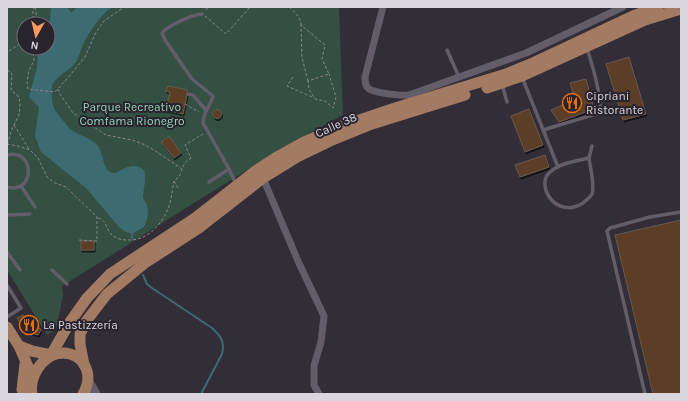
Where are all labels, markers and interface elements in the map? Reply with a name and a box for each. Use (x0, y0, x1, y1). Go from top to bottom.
north arrow (16, 16, 56, 56)
text: N (30, 38, 39, 52)
place label: Cipriani Ristorante (586, 89, 643, 117)
restaurant icon: Cipriani Ristorante (561, 92, 583, 114)
park label: Parque Recreativo Comfama Rionegro (79, 100, 185, 128)
street label: Calle 38 (313, 110, 359, 140)
restaurant icon: La Pastizzería (18, 314, 40, 336)
place label: La Pastizzería (43, 318, 118, 332)

